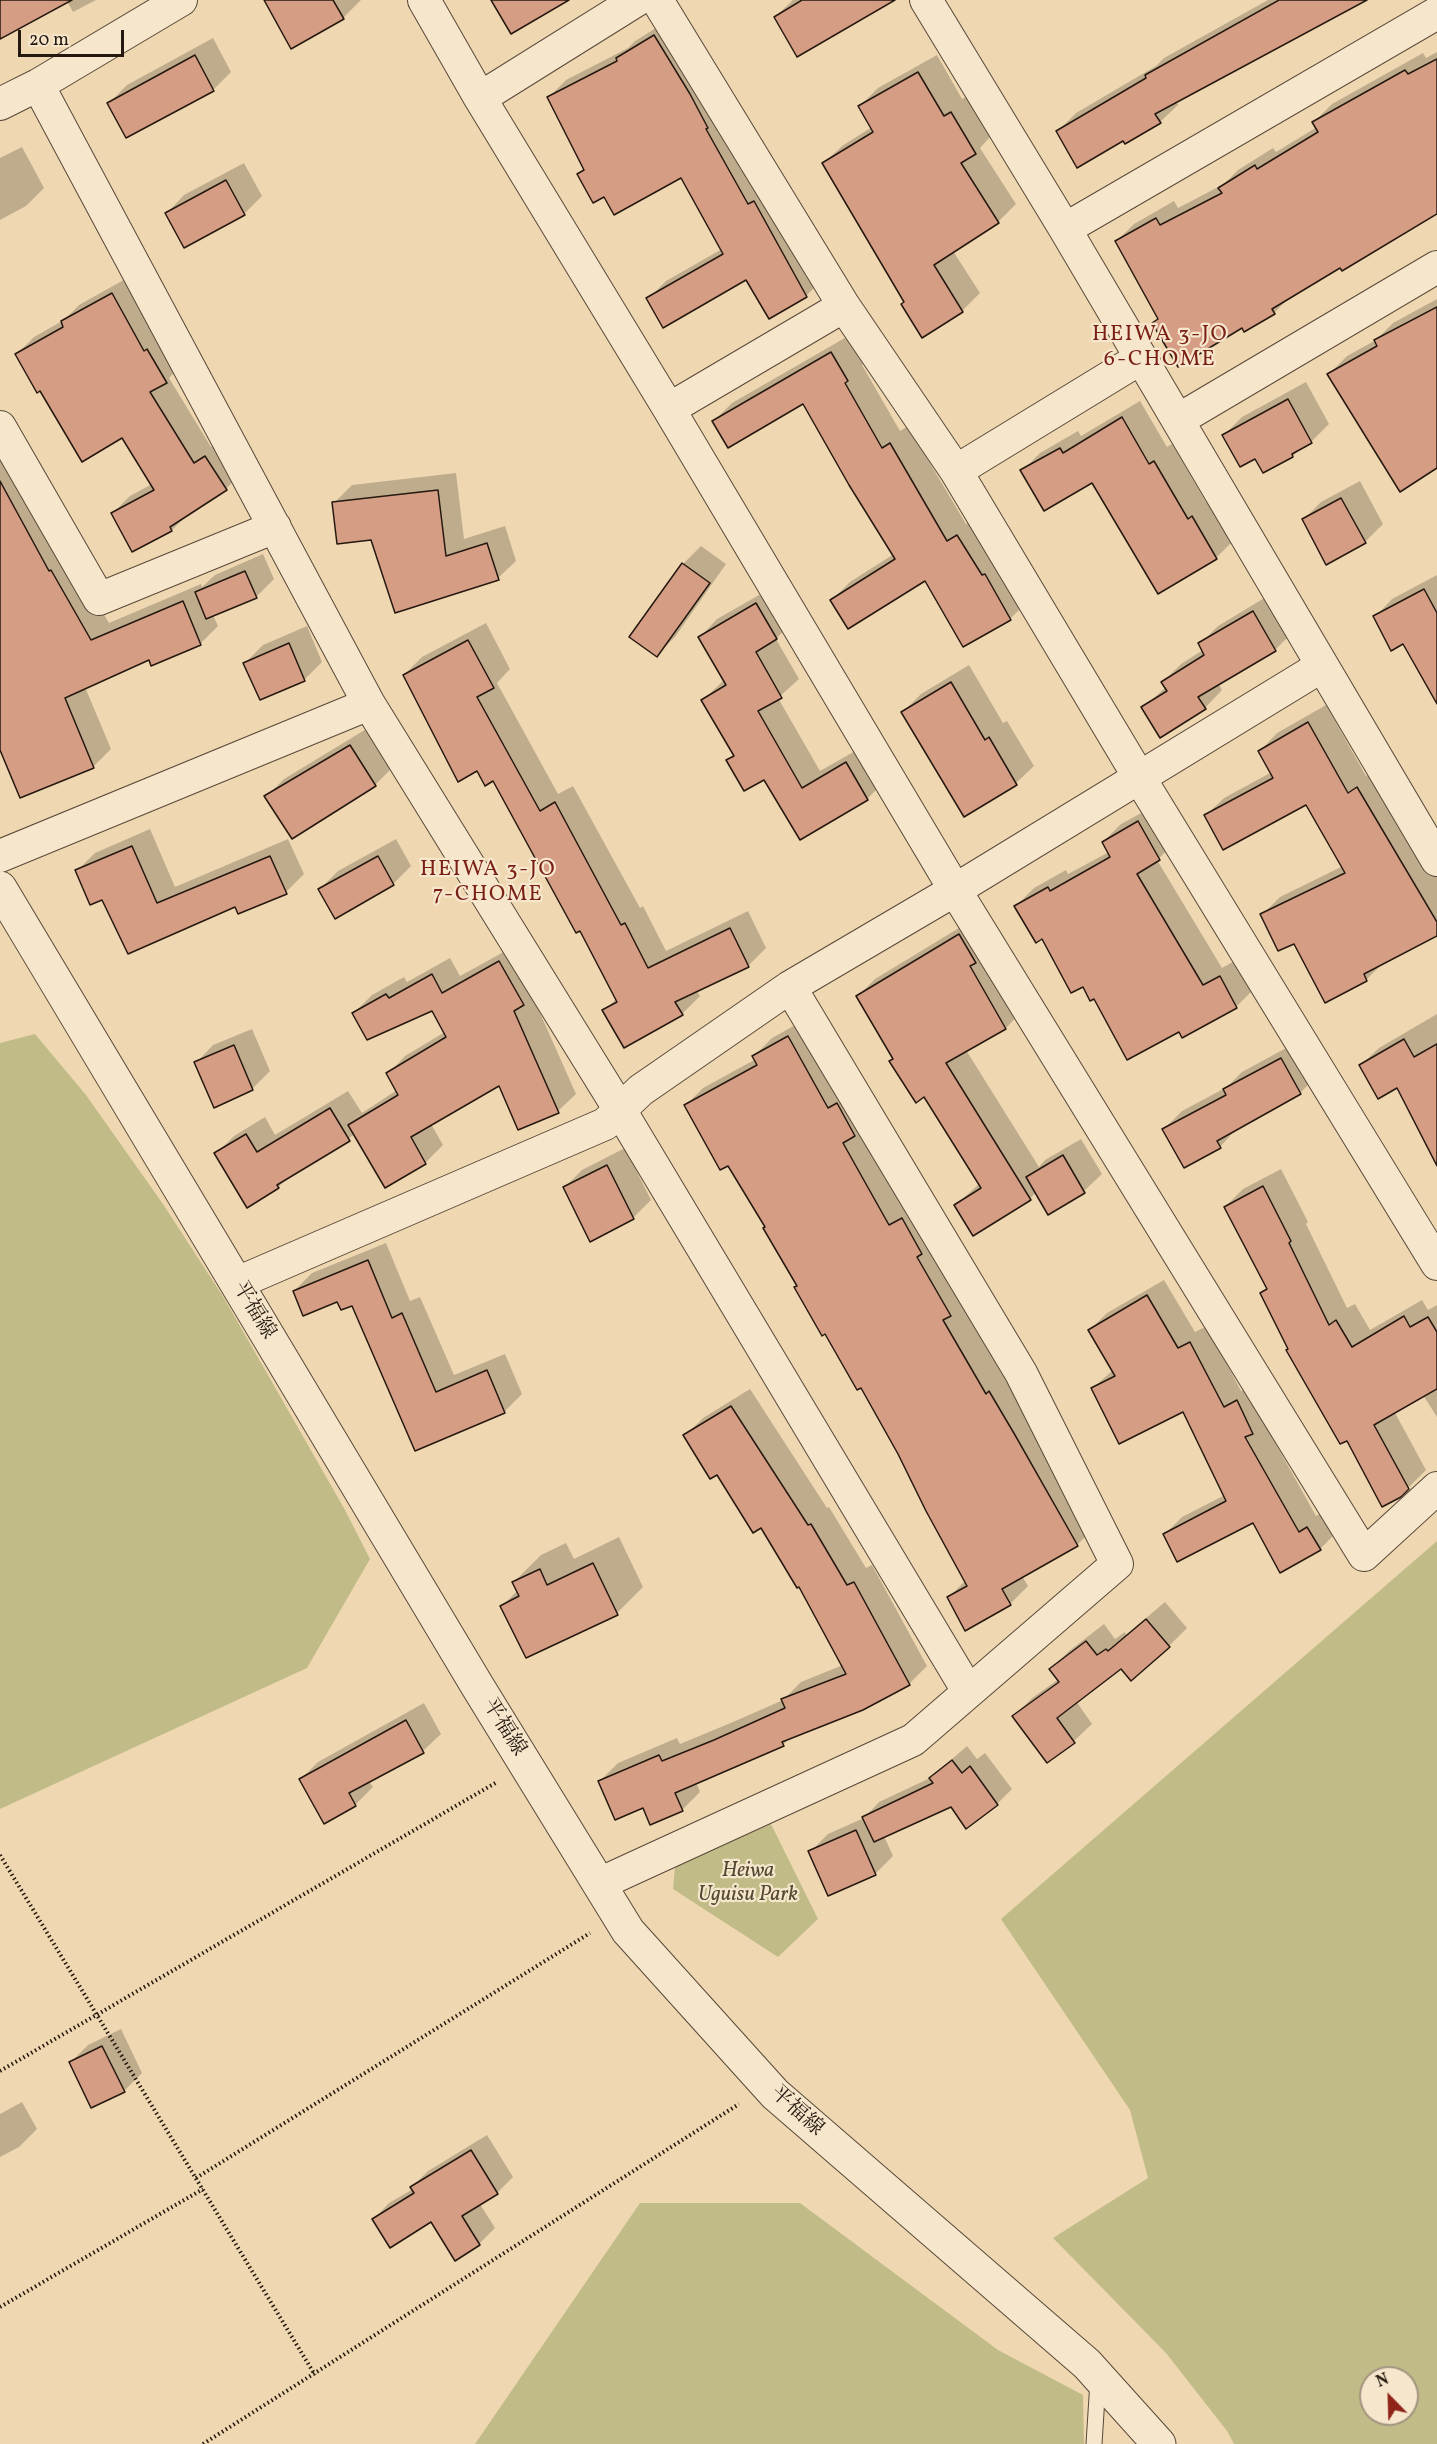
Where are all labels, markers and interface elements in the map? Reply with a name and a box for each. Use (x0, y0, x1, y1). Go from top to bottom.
scale bar (21, 18, 128, 56)
text: 20 m (29, 28, 69, 53)
district label: HEIWA 3-JO 6-CHOME (1092, 323, 1228, 374)
district label: HEIWA 3-JO 7-CHOME (420, 858, 556, 909)
street label: 平福線 (226, 1278, 280, 1344)
street label: 平福線 (476, 1695, 530, 1761)
park label: Heiwa Uguisu Park (698, 1859, 798, 1909)
street label: 平福線 (764, 2082, 828, 2142)
north arrow (1359, 2366, 1419, 2426)
text: N (1373, 2369, 1392, 2394)

